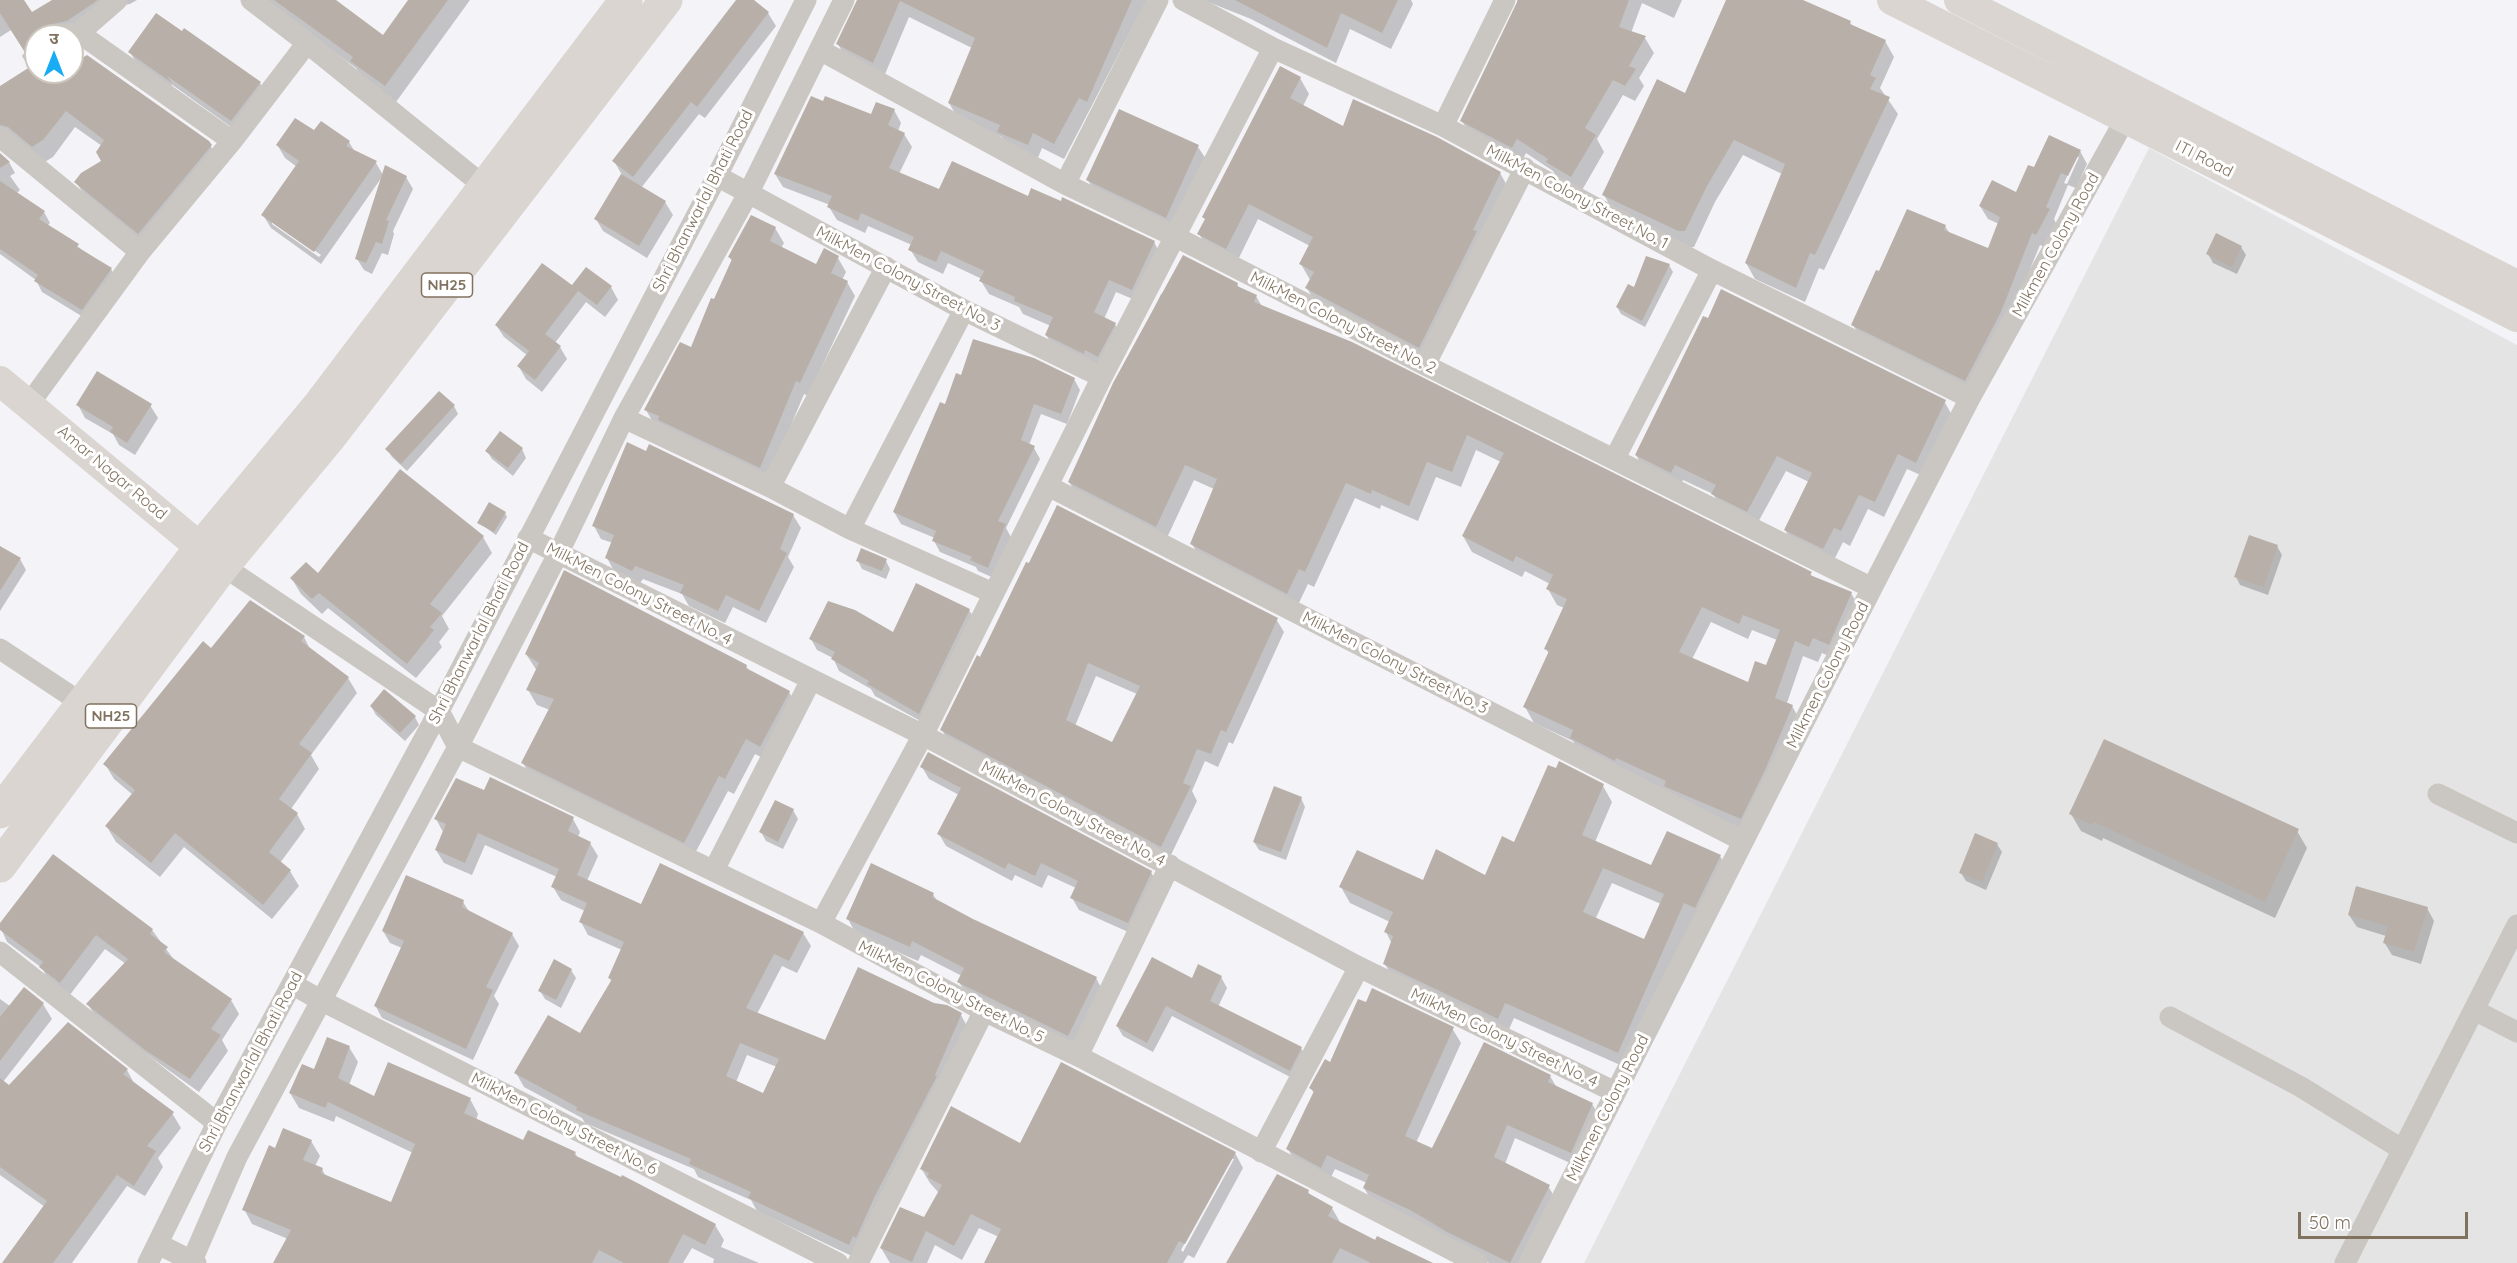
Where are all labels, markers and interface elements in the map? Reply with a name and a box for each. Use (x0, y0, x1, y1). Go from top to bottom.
north arrow (24, 24, 84, 84)
text: उ (49, 28, 59, 48)
street label: Shri Bhanwarlal Bhati Road (649, 107, 757, 295)
street label: ITI Road (2172, 136, 2236, 182)
street label: MilkMen Colony Street No. 1 (1483, 141, 1671, 253)
street label: Milkmen Colony Road (2008, 170, 2104, 320)
street label: MilkMen Colony Street No. 3 (813, 222, 1003, 336)
street label: MilkMen Colony Street No. 2 (1247, 268, 1439, 378)
road number: NH25 (422, 273, 472, 297)
street label: Amar Nagar Road (54, 422, 170, 524)
street label: Shri Bhanwarlal Bhati Road (425, 539, 533, 727)
street label: MilkMen Colony Street No. 4 (543, 539, 735, 649)
street label: Milkmen Colony Road (1783, 599, 1873, 751)
street label: MilkMen Colony Street No. 3 (1299, 608, 1491, 718)
road number: NH25 (86, 704, 136, 728)
street label: MilkMen Colony Street No. 4 (978, 757, 1168, 871)
street label: MilkMen Colony Street No. 5 (855, 937, 1047, 1047)
street label: Shri Bhanwarlal Bhati Road (195, 968, 307, 1156)
street label: MilkMen Colony Street No. 4 (1407, 984, 1601, 1092)
street label: Milkmen Colony Road (1563, 1032, 1653, 1184)
street label: MilkMen Colony Street No. 6 (468, 1069, 660, 1179)
scale bar (2301, 1200, 2470, 1238)
text: 50 m (2309, 1211, 2351, 1234)

